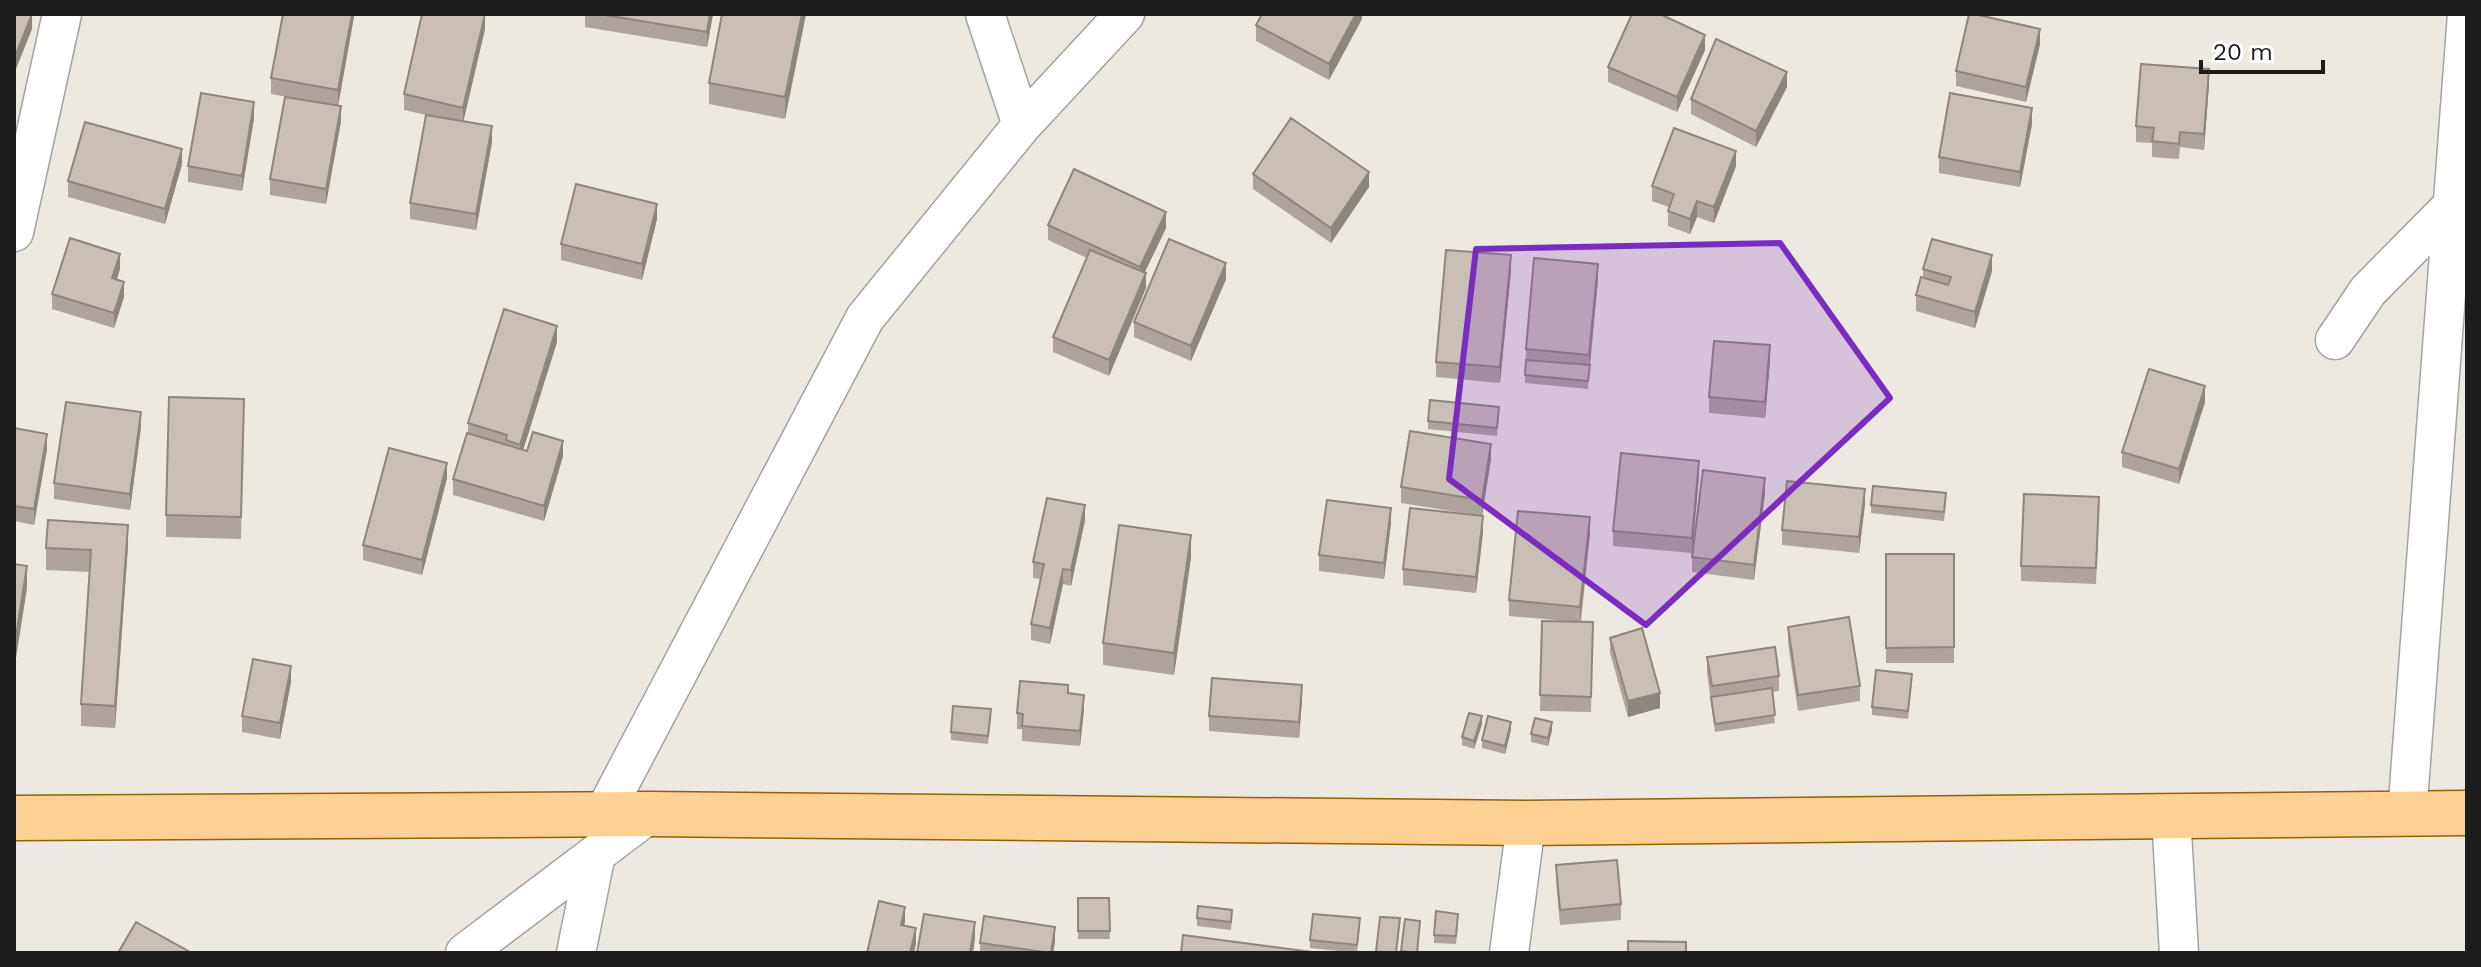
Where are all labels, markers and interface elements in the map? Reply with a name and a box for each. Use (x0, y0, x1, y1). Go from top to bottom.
scale bar (2201, 24, 2323, 74)
text: 20 m (2213, 38, 2273, 66)

